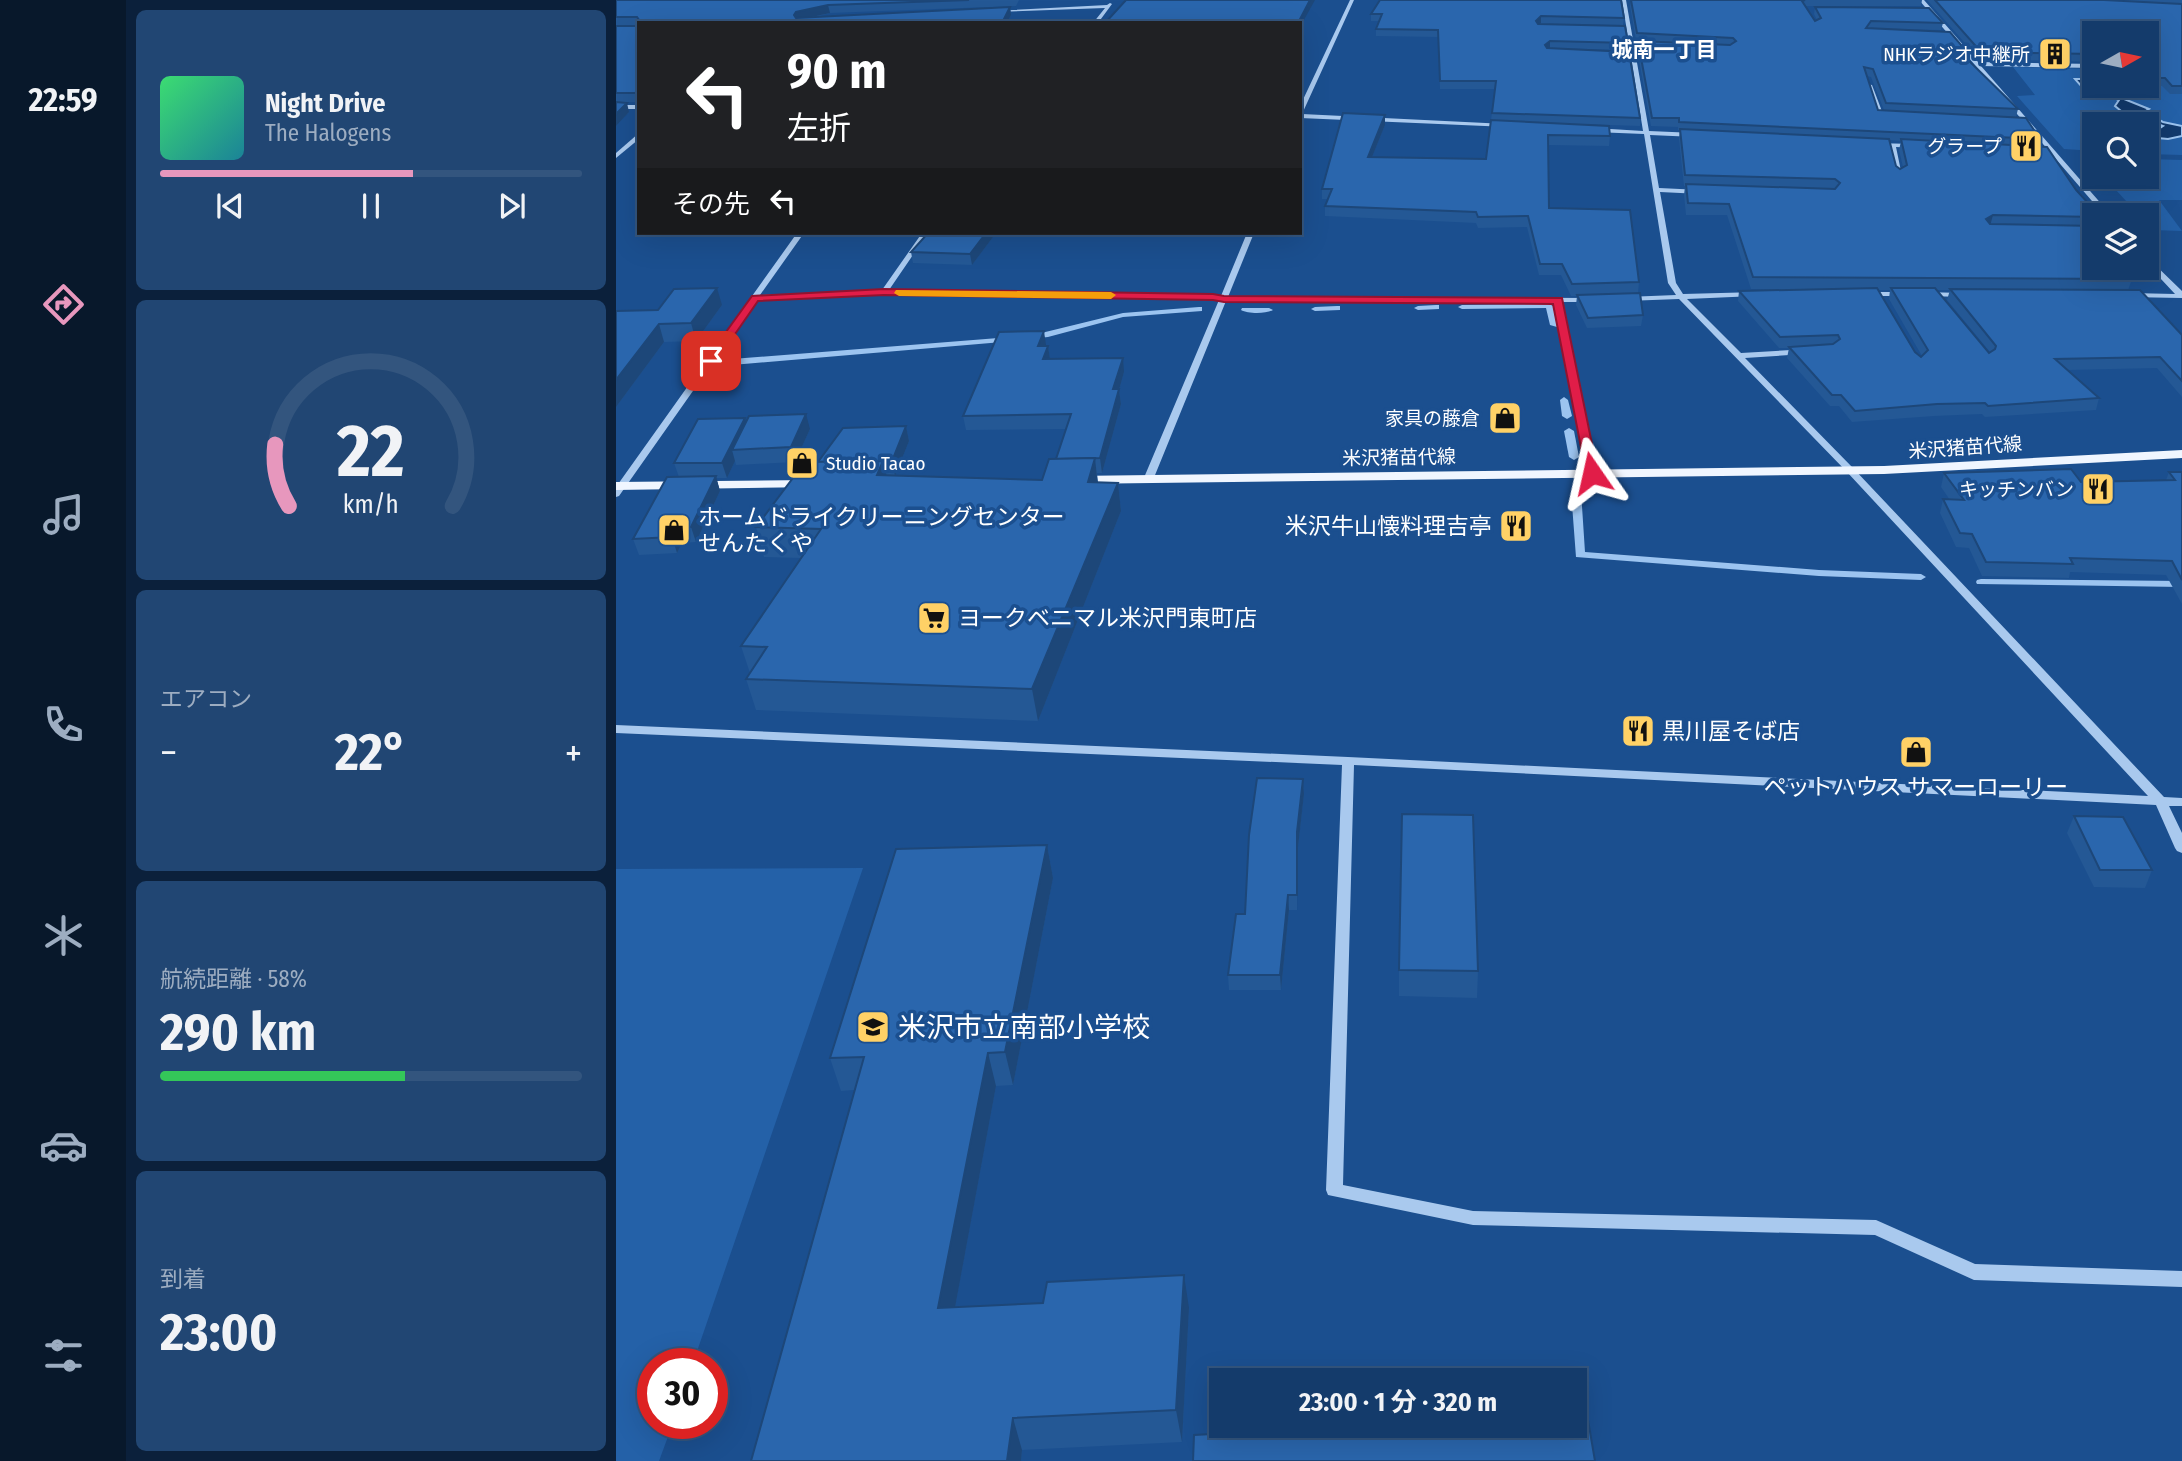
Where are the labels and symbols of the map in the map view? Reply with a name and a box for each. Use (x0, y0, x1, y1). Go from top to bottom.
north arrow (2082, 21, 2160, 98)
building icon: NHKラジオ中継所 (2036, 35, 2074, 73)
district label: 城南一丁目 (1612, 37, 1717, 63)
place label: NHKラジオ中継所 (1883, 43, 2030, 66)
restaurant icon: グラープ (2007, 127, 2045, 165)
place label: グラープ (1927, 135, 2002, 158)
pin (681, 331, 741, 391)
shop icon: 家具の藤倉 (1486, 399, 1524, 437)
place label: 家具の藤倉 (1385, 407, 1480, 430)
street label: 米沢猪苗代線 (1907, 432, 2023, 463)
position arrow (1555, 436, 1629, 510)
shop icon: Studio Tacao (783, 444, 821, 482)
street label: 米沢猪苗代線 (1342, 445, 1456, 470)
place label: Studio Tacao (826, 452, 925, 475)
restaurant icon: キッチンバン (2079, 470, 2117, 508)
place label: キッチンバン (1959, 478, 2074, 501)
place label: ホームドライクリーニングセンター せんたくや (698, 503, 1065, 557)
restaurant icon: 米沢牛山懐料理吉亭 (1497, 507, 1535, 545)
shop icon: ホームドライクリーニングセンター せんたくや (655, 511, 693, 549)
place label: 米沢牛山懐料理吉亭 (1285, 512, 1492, 540)
supermarket icon: ヨークベニマル米沢門東町店 (915, 599, 953, 637)
place label: ヨークベニマル米沢門東町店 (958, 604, 1257, 632)
restaurant icon: 黒川屋そば店 (1619, 712, 1657, 750)
place label: 黒川屋そば店 (1662, 717, 1800, 745)
shop icon: ペットハウス サマーローリー (1897, 733, 1935, 771)
place label: ペットハウス サマーローリー (1764, 773, 2068, 801)
school or university icon: 米沢市立南部小学校 (854, 1008, 892, 1046)
place label: 米沢市立南部小学校 (898, 1011, 1150, 1044)
speed limit sign: 30 (637, 1348, 728, 1439)

